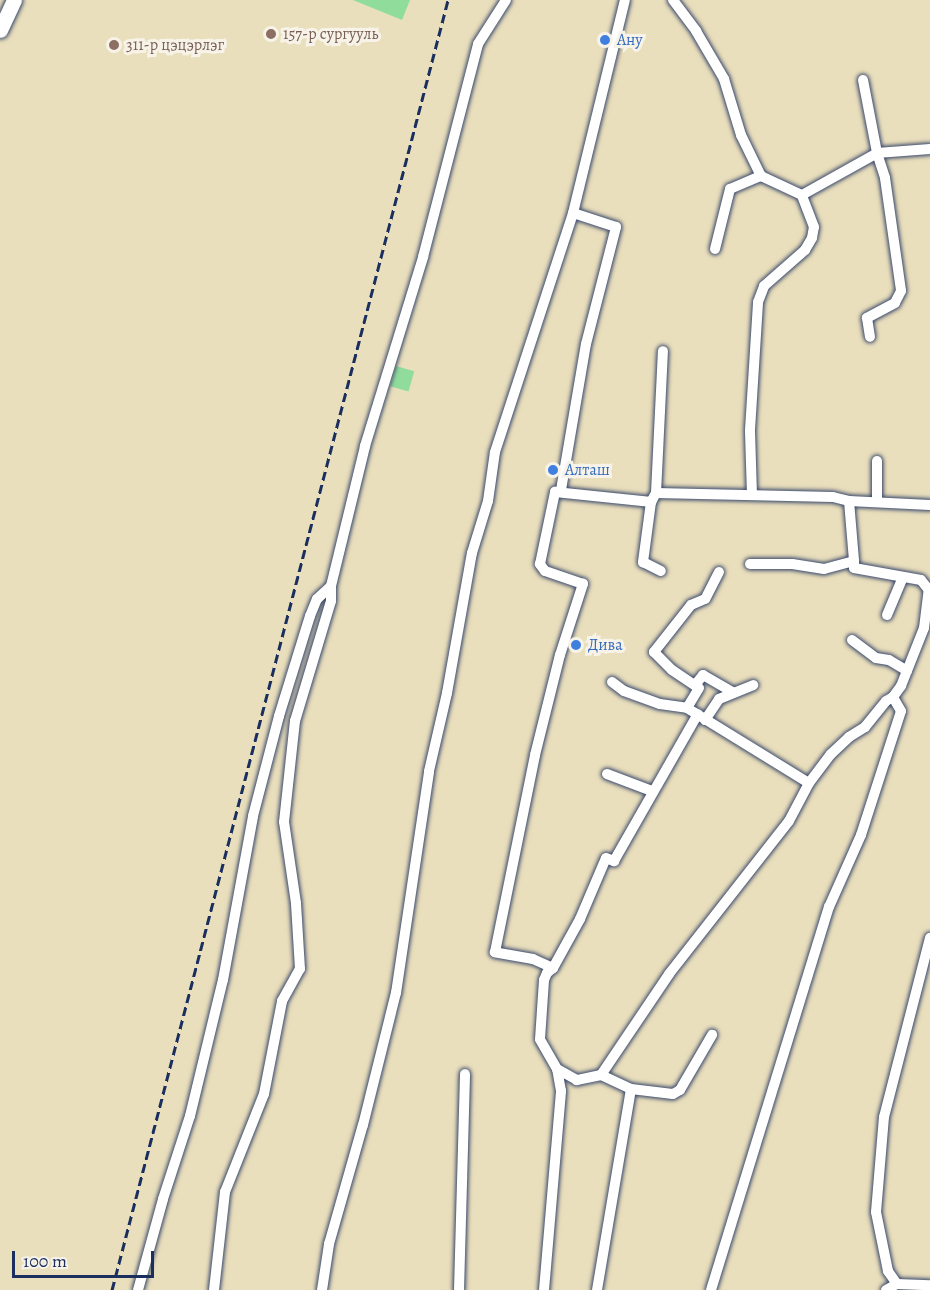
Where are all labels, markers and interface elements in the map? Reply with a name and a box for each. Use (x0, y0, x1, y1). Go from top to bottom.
place label: 157-р сургууль (283, 24, 378, 44)
marker: 157-р сургууль (264, 27, 278, 41)
place label: Ану (617, 30, 643, 50)
marker: Ану (598, 33, 612, 47)
place label: 311-р цэцэрлэг (126, 35, 224, 55)
marker: 311-р цэцэрлэг (107, 38, 121, 52)
place label: Алташ (565, 460, 610, 480)
marker: Алташ (546, 463, 560, 477)
place label: Дива (588, 635, 623, 655)
marker: Дива (569, 638, 583, 652)
scale bar (15, 1239, 158, 1277)
text: 100 m (23, 1249, 67, 1273)

